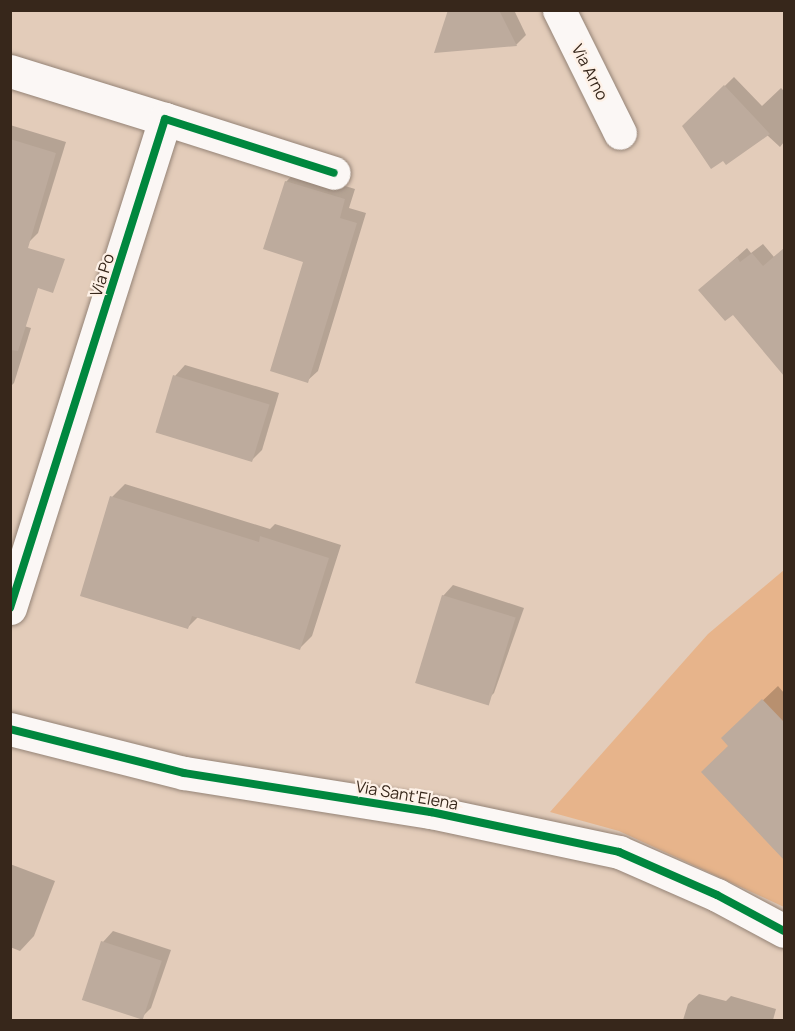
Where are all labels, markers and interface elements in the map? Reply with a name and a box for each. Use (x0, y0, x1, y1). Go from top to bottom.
street label: Via Arno (568, 41, 612, 103)
street label: Via Po (86, 251, 118, 299)
street label: Via Sant'Elena (354, 777, 460, 813)

